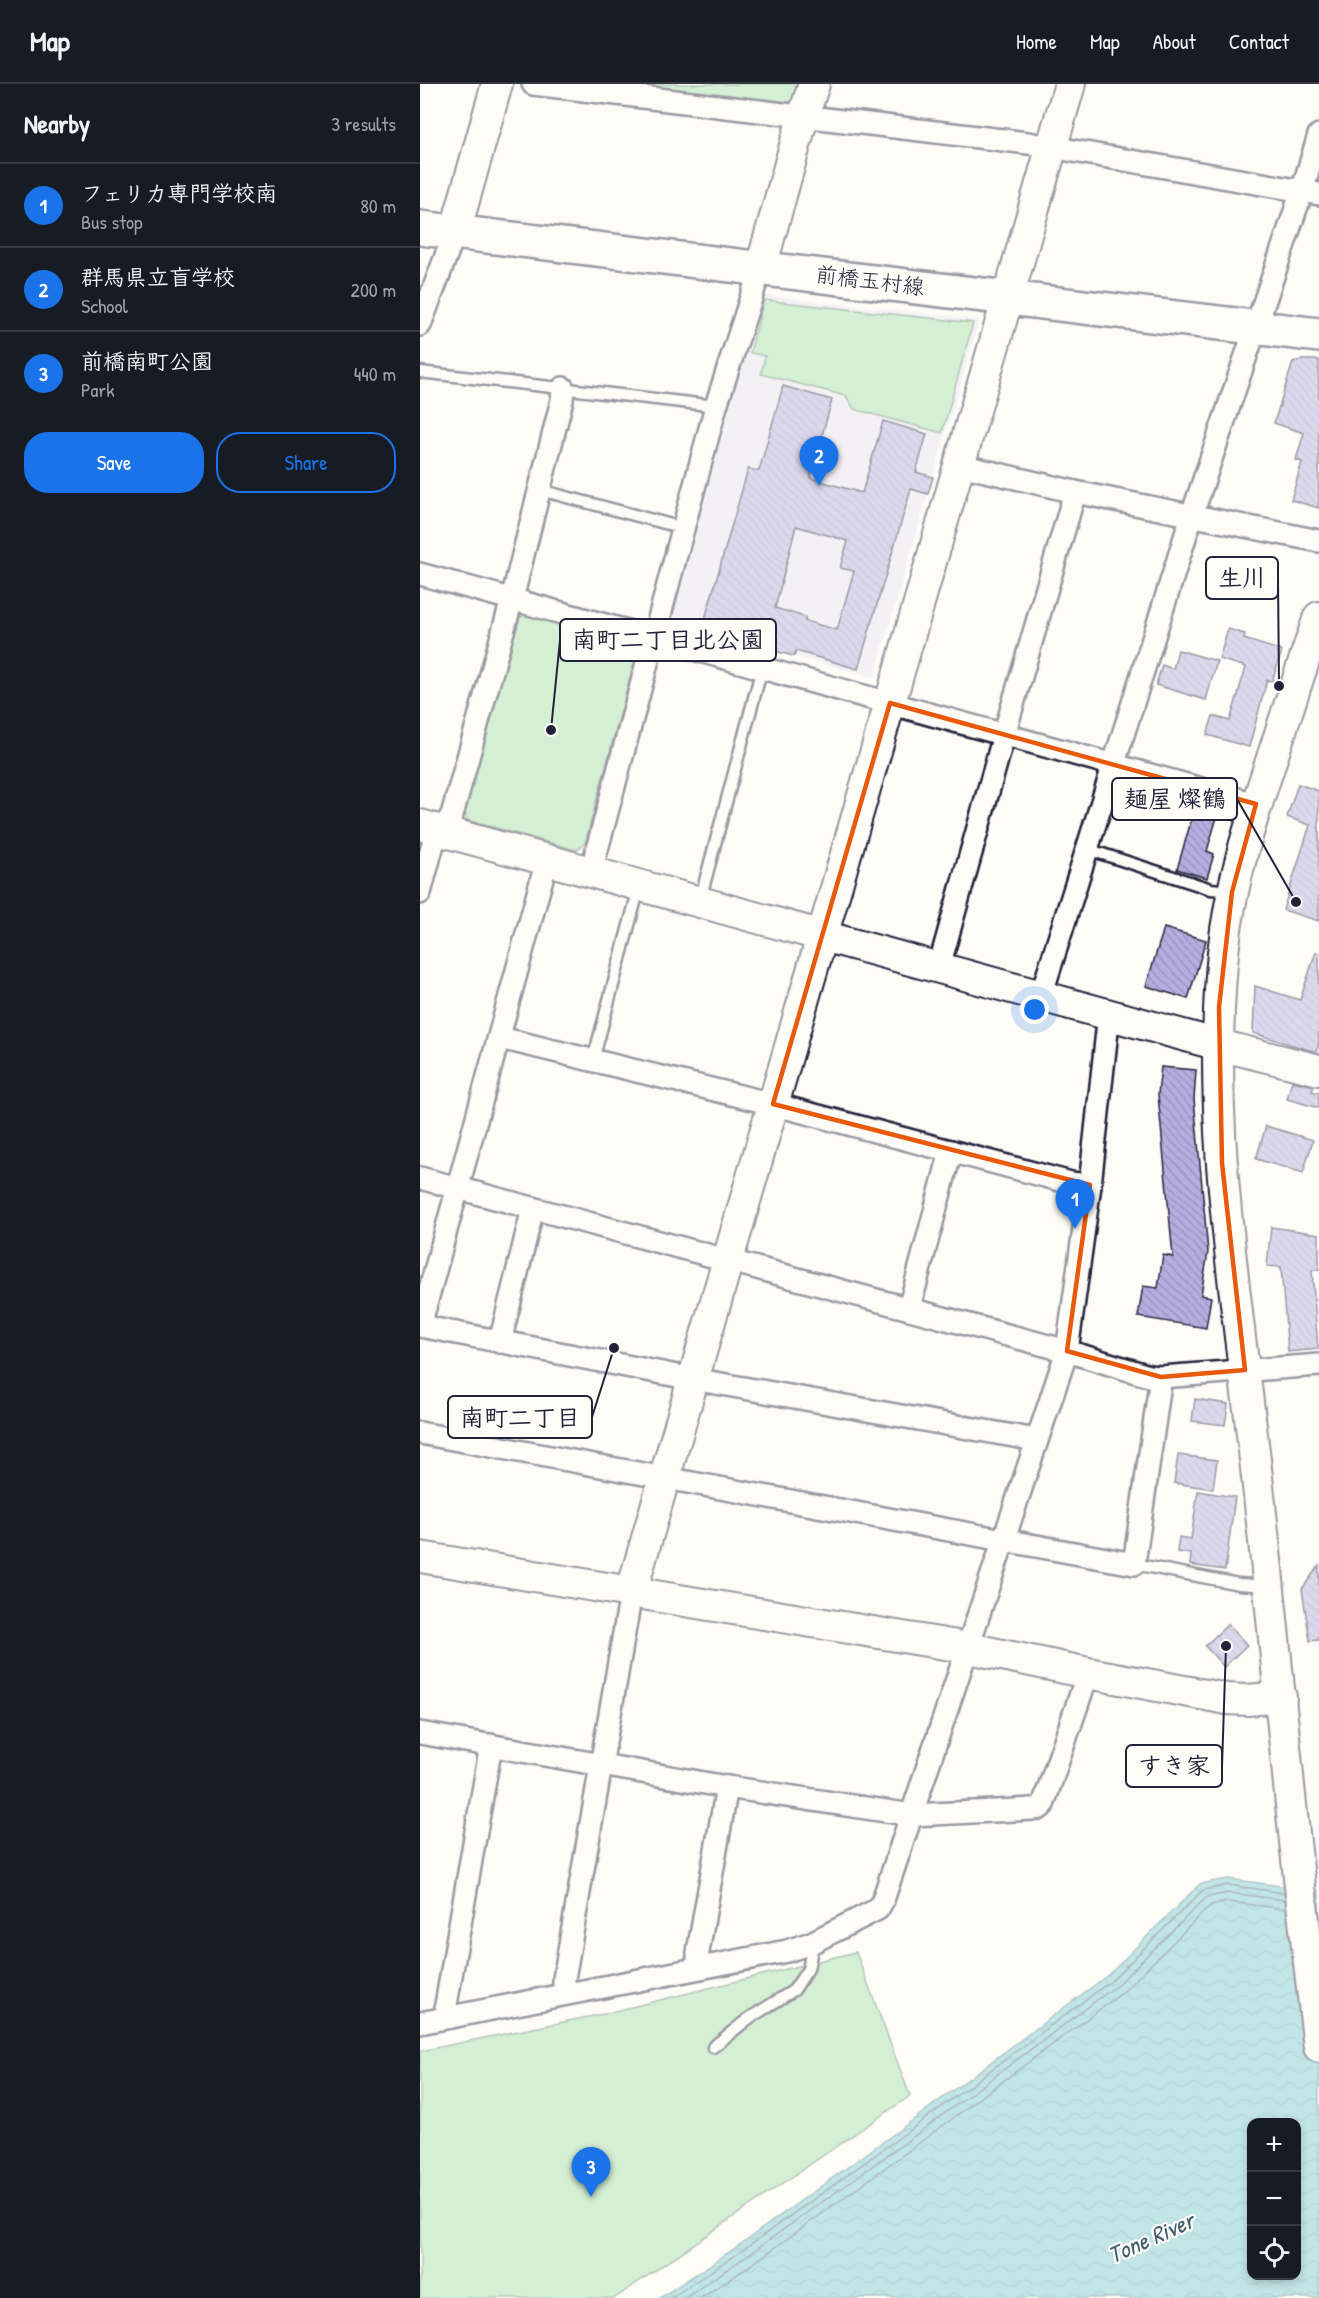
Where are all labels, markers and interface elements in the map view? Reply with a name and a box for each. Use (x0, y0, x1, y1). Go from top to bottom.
text: Map (30, 22, 70, 60)
text: Home (1016, 27, 1057, 56)
text: Map (1090, 27, 1120, 56)
text: About (1153, 27, 1196, 56)
text: Contact (1229, 27, 1289, 56)
text: Nearby (24, 106, 90, 141)
text: 3 results (331, 110, 396, 137)
text: フェリカ専門学校南 (81, 178, 277, 208)
text: 1 (40, 192, 47, 219)
text: 80 m (360, 192, 396, 219)
text: Bus stop (81, 208, 143, 235)
street label: 前橋玉村線 (814, 258, 926, 302)
text: 群馬県立盲学校 (81, 262, 235, 292)
text: 2 (39, 276, 48, 303)
text: 200 m (351, 276, 396, 303)
text: School (81, 292, 128, 319)
text: 前橋南町公園 (81, 346, 213, 376)
text: 3 (39, 360, 48, 387)
text: 440 m (354, 360, 396, 387)
text: Park (81, 376, 114, 403)
button: Save (24, 432, 204, 493)
button: Share (216, 432, 396, 493)
pin: 2 (800, 436, 838, 486)
callout: 生川 (1206, 557, 1278, 599)
text: 生川 (1218, 561, 1266, 593)
callout: 南町二丁目北公園 (560, 619, 776, 661)
text: 南町二丁目北公園 (572, 623, 764, 655)
callout: 麺屋 燦鶴 (1112, 778, 1237, 820)
text: 麺屋 燦鶴 (1124, 782, 1226, 814)
your location (1020, 995, 1049, 1024)
pin: 1 (1056, 1180, 1094, 1229)
callout: 南町二丁目 (448, 1396, 592, 1438)
text: 南町二丁目 (460, 1401, 580, 1433)
callout: すき家 (1126, 1745, 1222, 1787)
text: すき家 (1138, 1749, 1210, 1781)
map controls (1247, 2118, 1301, 2280)
button: + (1247, 2118, 1301, 2172)
pin: 3 (572, 2148, 610, 2197)
button: − (1247, 2172, 1301, 2226)
water label: Tone River (1102, 2203, 1201, 2270)
button: locate (1247, 2226, 1301, 2280)

